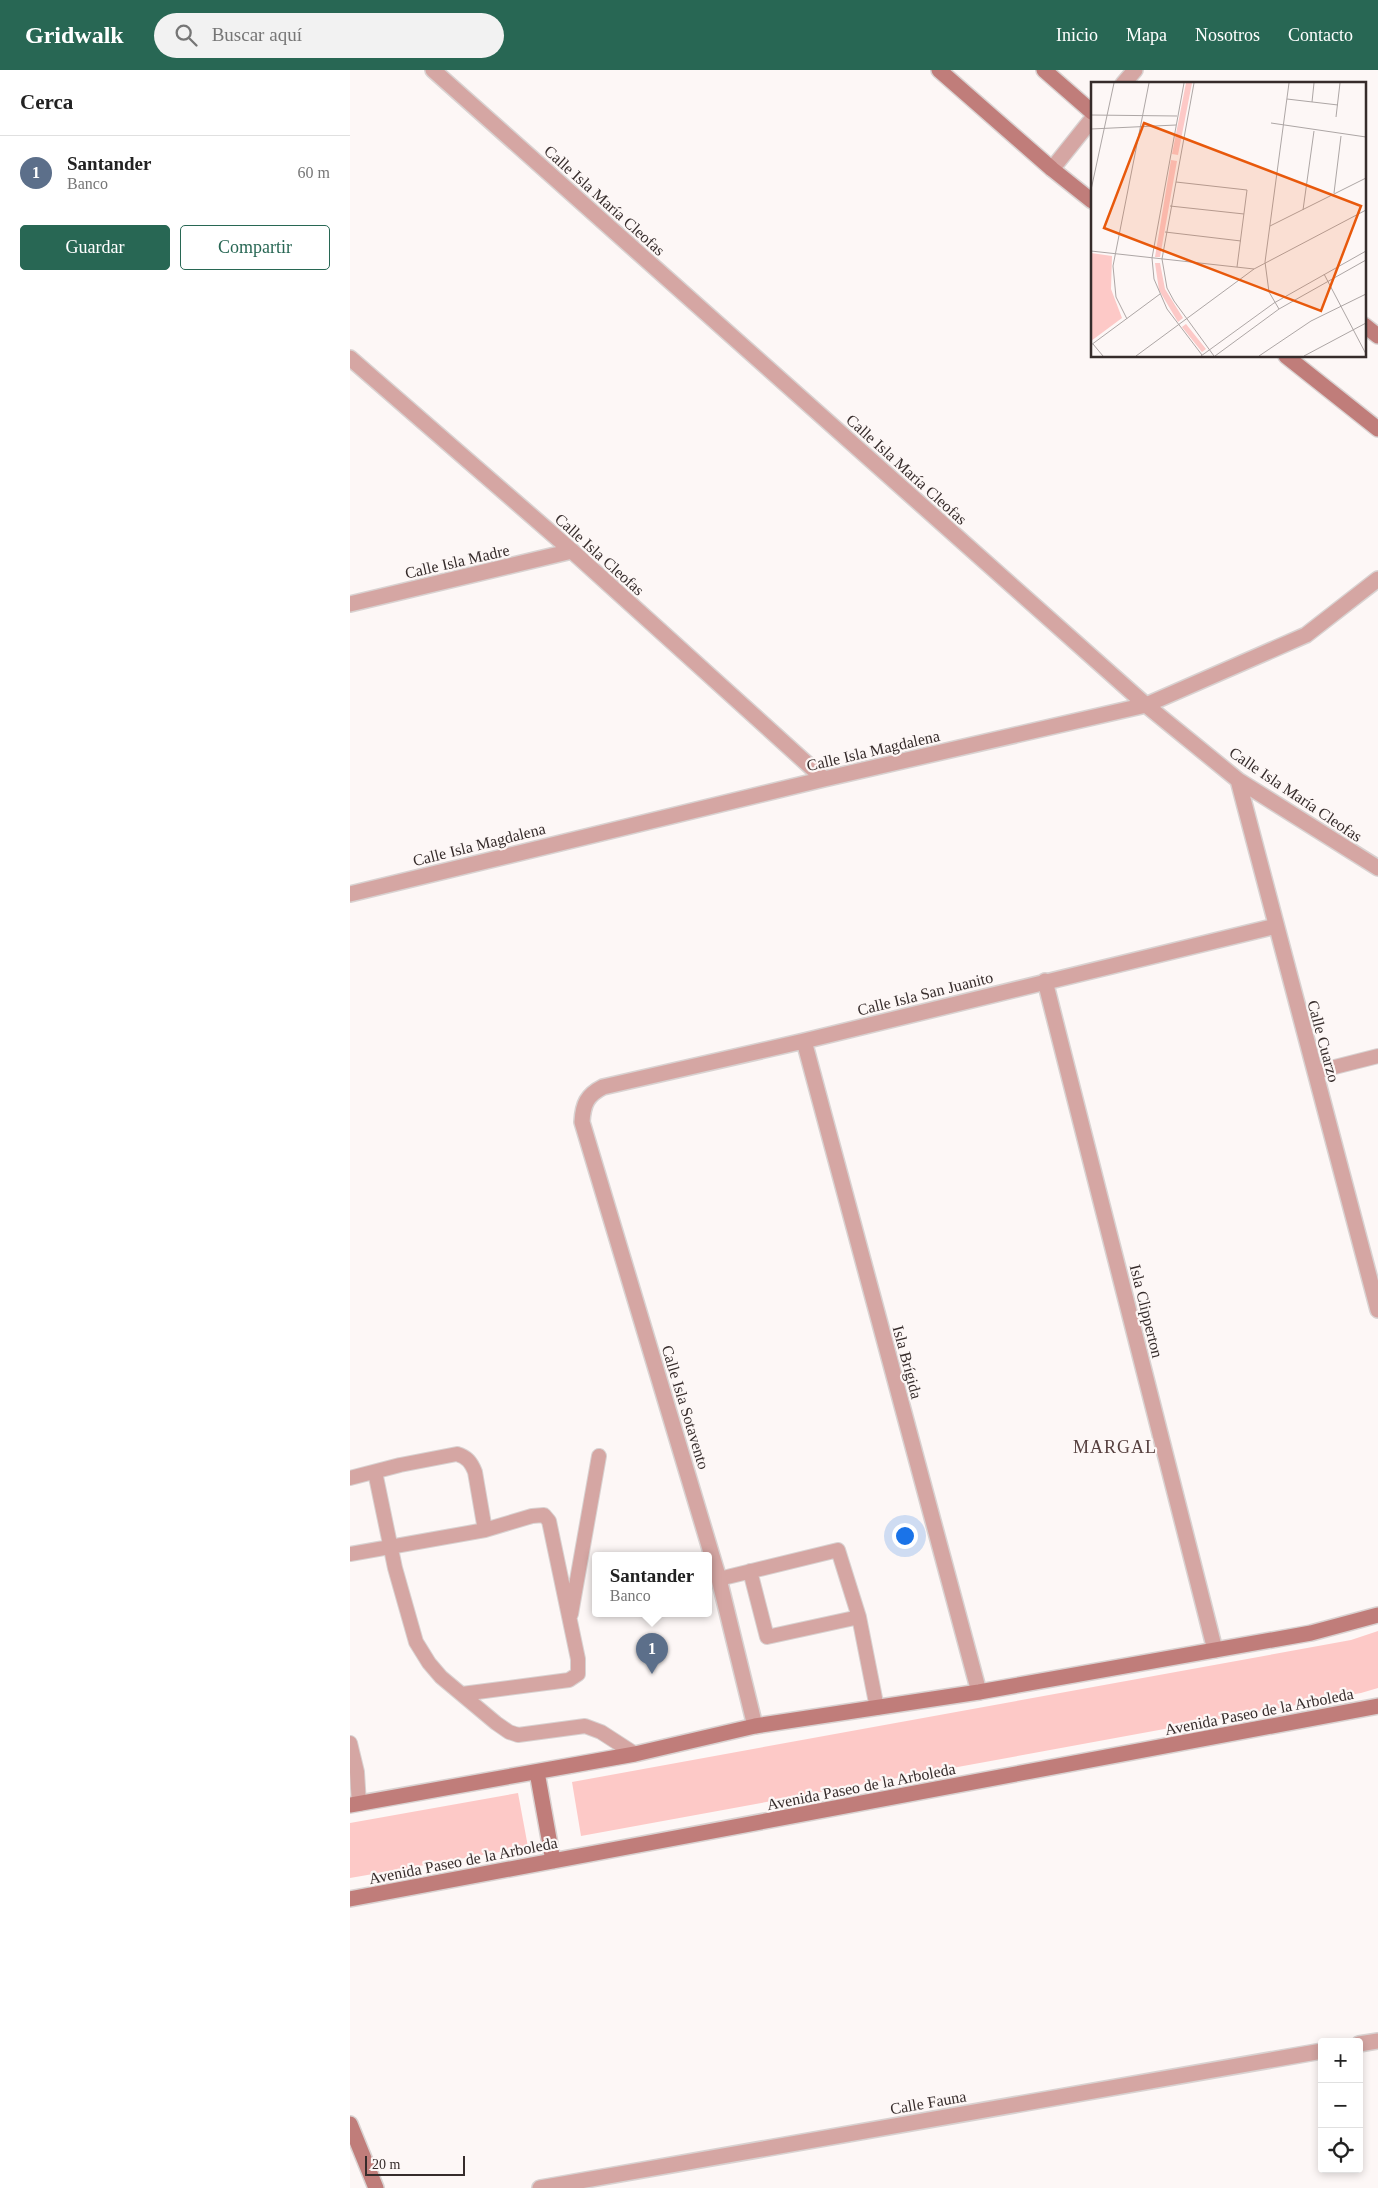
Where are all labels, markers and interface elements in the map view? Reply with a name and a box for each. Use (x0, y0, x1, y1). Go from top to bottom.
search box (154, 13, 504, 58)
icon: search (172, 21, 200, 49)
text: Gridwalk (25, 22, 124, 48)
text: Buscar aquí (212, 24, 302, 45)
text: Inicio (1056, 25, 1098, 45)
text: Mapa (1126, 25, 1167, 45)
text: Nosotros (1195, 25, 1260, 45)
text: Contacto (1288, 25, 1353, 45)
inset map (1091, 82, 1366, 358)
text: Cerca (20, 90, 73, 114)
street label: Calle Isla María Cleofas (541, 142, 668, 259)
text: Santander (67, 153, 151, 174)
text: 1 (32, 164, 40, 181)
text: 60 m (298, 164, 330, 181)
text: Banco (67, 175, 108, 192)
button: Guardar (20, 225, 170, 270)
button: Compartir (180, 225, 330, 270)
street label: Calle Isla María Cleofas (843, 411, 970, 528)
street label: Calle Isla Cleofas (552, 510, 648, 599)
street label: Calle Isla Madre (403, 541, 511, 582)
street label: Calle Isla Magdalena (805, 727, 941, 775)
street label: Calle Isla María Cleofas (1226, 744, 1365, 845)
street label: Calle Isla Magdalena (411, 820, 547, 870)
street label: Calle Isla San Juanito (856, 968, 995, 1019)
street label: Calle Cuarzo (1304, 998, 1343, 1084)
street label: Isla Clipperton (1126, 1263, 1166, 1360)
street label: Isla Brígida (889, 1324, 925, 1401)
street label: Calle Isla Sotavento (659, 1343, 712, 1471)
district label: MARGAL (1073, 1437, 1157, 1457)
your location (892, 1523, 918, 1549)
popup (592, 1552, 712, 1617)
text: Santander (610, 1565, 694, 1586)
text: Banco (610, 1587, 651, 1604)
pin: 1 (636, 1633, 668, 1674)
street label: Avenida Paseo de la Arboleda (1163, 1685, 1355, 1738)
street label: Avenida Paseo de la Arboleda (765, 1760, 957, 1813)
street label: Avenida Paseo de la Arboleda (367, 1834, 559, 1887)
map controls (1318, 2038, 1363, 2173)
button: + (1318, 2038, 1363, 2083)
button: − (1318, 2083, 1363, 2128)
street label: Calle Fauna (889, 2087, 967, 2118)
button: locate (1318, 2128, 1363, 2173)
scale bar (365, 2153, 465, 2176)
text: 20 m (372, 2157, 400, 2172)

